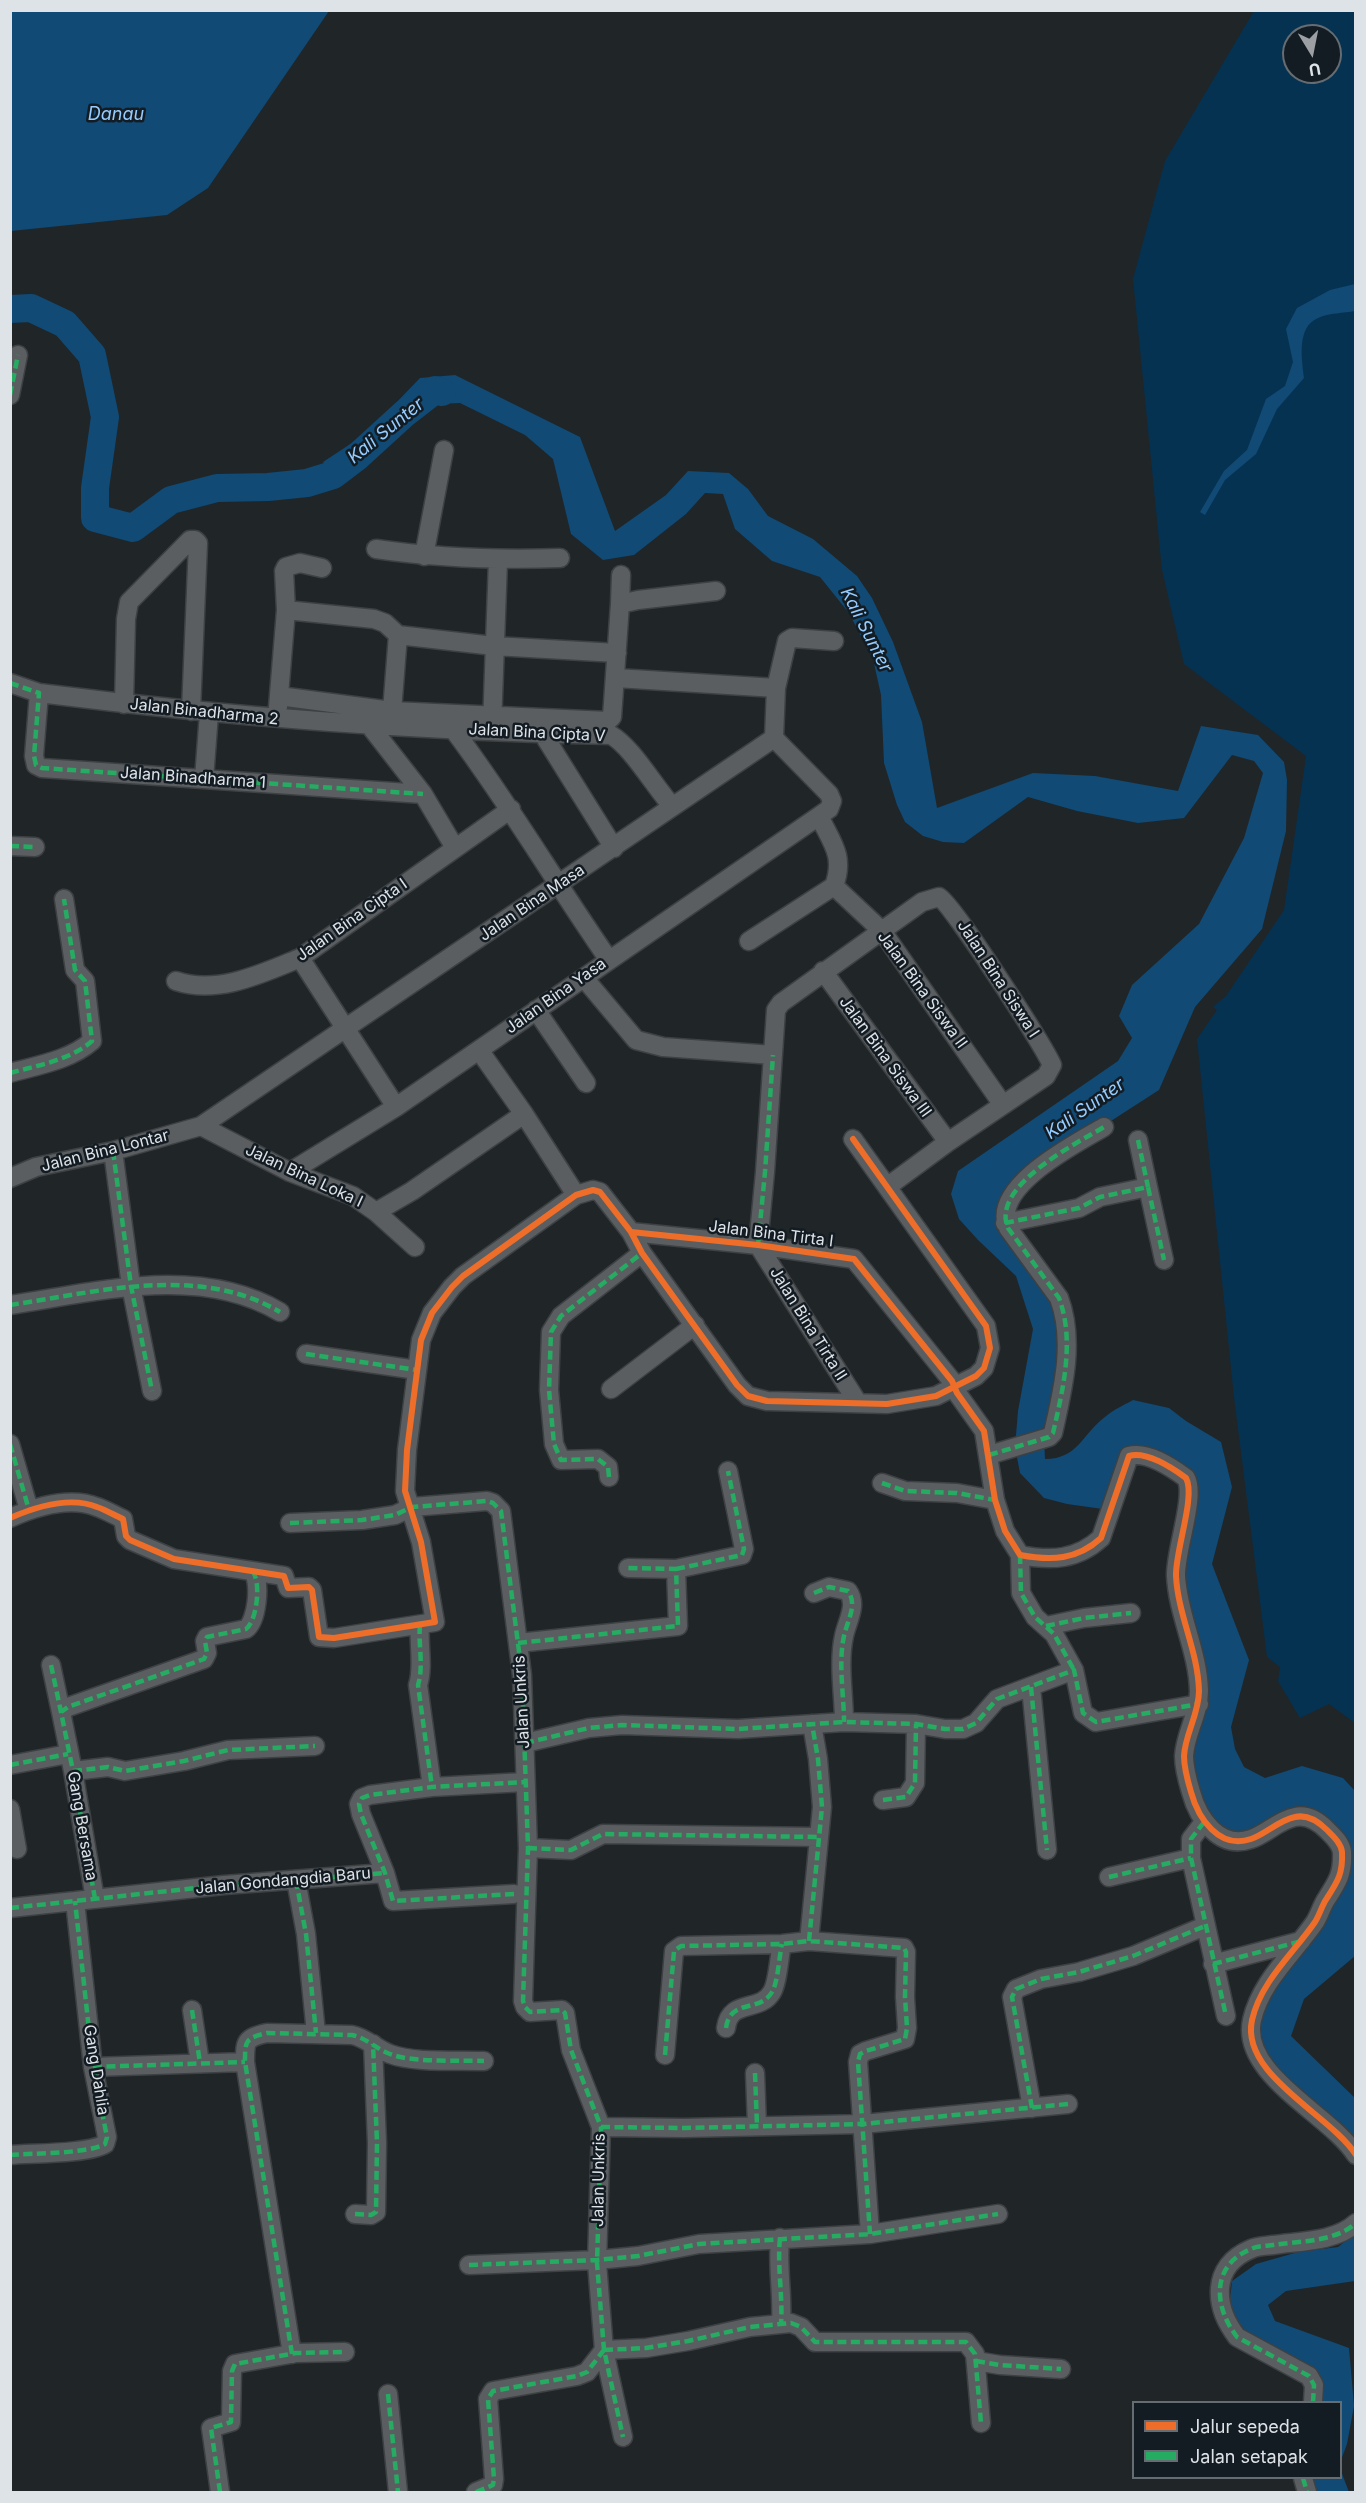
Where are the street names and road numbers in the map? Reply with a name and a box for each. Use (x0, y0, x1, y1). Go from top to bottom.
street label: Jalan Binadharma 2 (129, 695, 279, 729)
street label: Jalan Bina Cipta V (468, 720, 606, 746)
street label: Jalan Binadharma 1 (119, 763, 267, 793)
street label: Jalan Bina Masa (476, 861, 588, 945)
street label: Jalan Bina Cipta I (293, 875, 411, 965)
street label: Jalan Bina Siswa I (953, 917, 1043, 1041)
street label: Jalan Bina Siswa II (873, 928, 971, 1052)
street label: Jalan Bina Yasa (502, 954, 610, 1038)
street label: Jalan Bina Siswa III (835, 993, 935, 1121)
street label: Jalan Bina Lontar (39, 1126, 171, 1176)
street label: Jalan Bina Loka I (242, 1140, 366, 1212)
street label: Jalan Bina Tirta I (707, 1217, 835, 1251)
street label: Jalan Bina Tirta II (765, 1264, 851, 1384)
street label: Jalan Unkris (510, 1655, 534, 1749)
street label: Gang Bersama (63, 1770, 101, 1882)
street label: Jalan Gondangdia Baru (194, 1864, 372, 1898)
street label: Gang Dahlia (79, 2023, 113, 2117)
street label: Jalan Unkris (589, 2133, 609, 2227)

